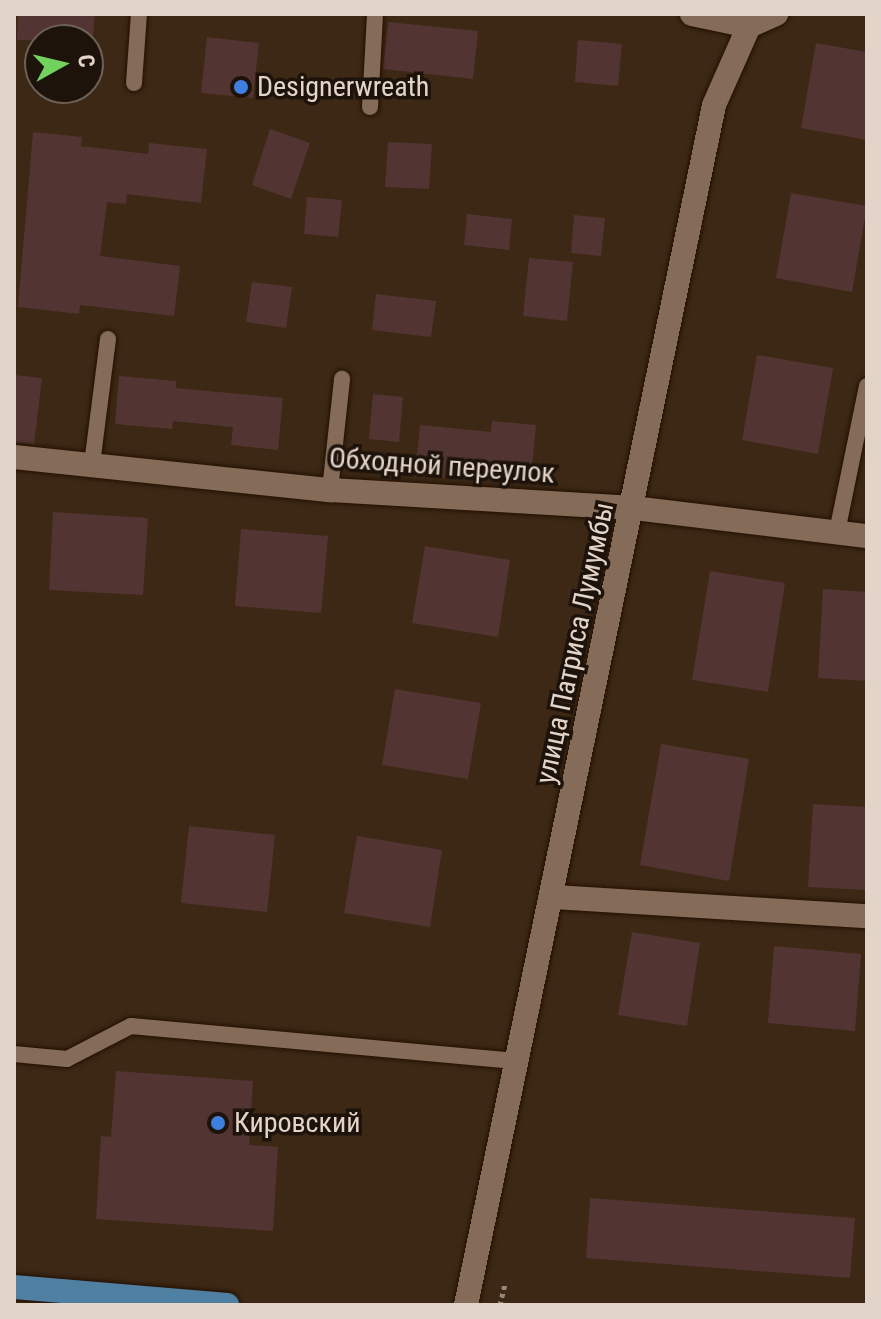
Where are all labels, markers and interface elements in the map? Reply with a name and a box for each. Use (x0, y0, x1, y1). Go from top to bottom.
north arrow (24, 24, 104, 104)
text: С (73, 53, 100, 69)
place label: Designerwreath (257, 70, 429, 104)
marker: Designerwreath (232, 78, 250, 96)
street label: Обходной переулок (328, 441, 556, 491)
street label: улица Патриса Лумумбы (529, 499, 621, 787)
place label: Кировский (234, 1106, 361, 1140)
marker: Кировский (209, 1114, 227, 1132)

